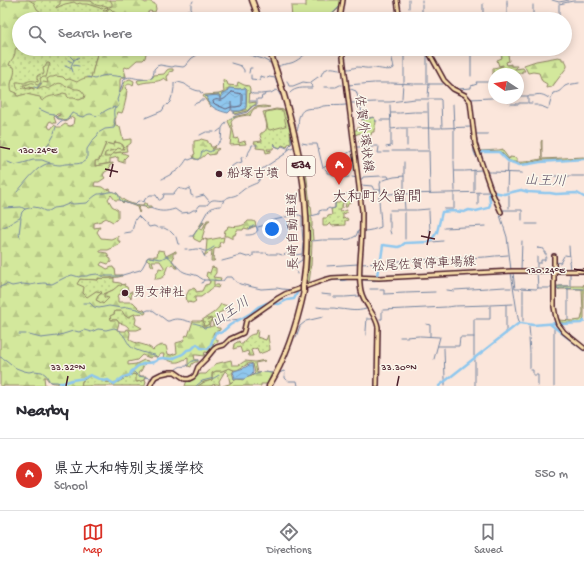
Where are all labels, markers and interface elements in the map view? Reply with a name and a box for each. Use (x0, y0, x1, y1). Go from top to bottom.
search box (12, 12, 572, 56)
icon: search (26, 23, 48, 45)
text: Search here (58, 25, 132, 43)
north arrow (488, 68, 524, 104)
street label: 佐賀外環状線 (351, 94, 376, 175)
text: 130.24°E (18, 145, 58, 157)
pin: A (326, 152, 352, 185)
road number: E34 (287, 156, 315, 176)
place label: 船塚古墳 (227, 167, 279, 182)
marker: 船塚古墳 (214, 169, 224, 179)
water label: 山王川 (524, 173, 566, 191)
district label: 大和町久留間 (332, 188, 422, 207)
street label: 長崎自動車道 (285, 192, 302, 270)
your location (262, 219, 282, 239)
street label: 松尾佐賀停車場線 (372, 254, 477, 275)
text: 130.24°E (526, 265, 566, 277)
place label: 男女神社 (133, 285, 185, 301)
marker: 男女神社 (120, 288, 130, 298)
water label: 山王川 (209, 294, 253, 332)
text: 33.32°N (50, 362, 86, 374)
text: 33.30°N (380, 362, 417, 374)
text: Nearby (16, 402, 69, 422)
text: 県立大和特別支援学校 (54, 461, 204, 479)
text: A (25, 467, 33, 482)
text: 550 m (535, 467, 568, 482)
text: School (54, 479, 88, 494)
tab: Map (82, 521, 104, 557)
tab: Directions (267, 521, 311, 557)
tab: Saved (474, 521, 502, 557)

